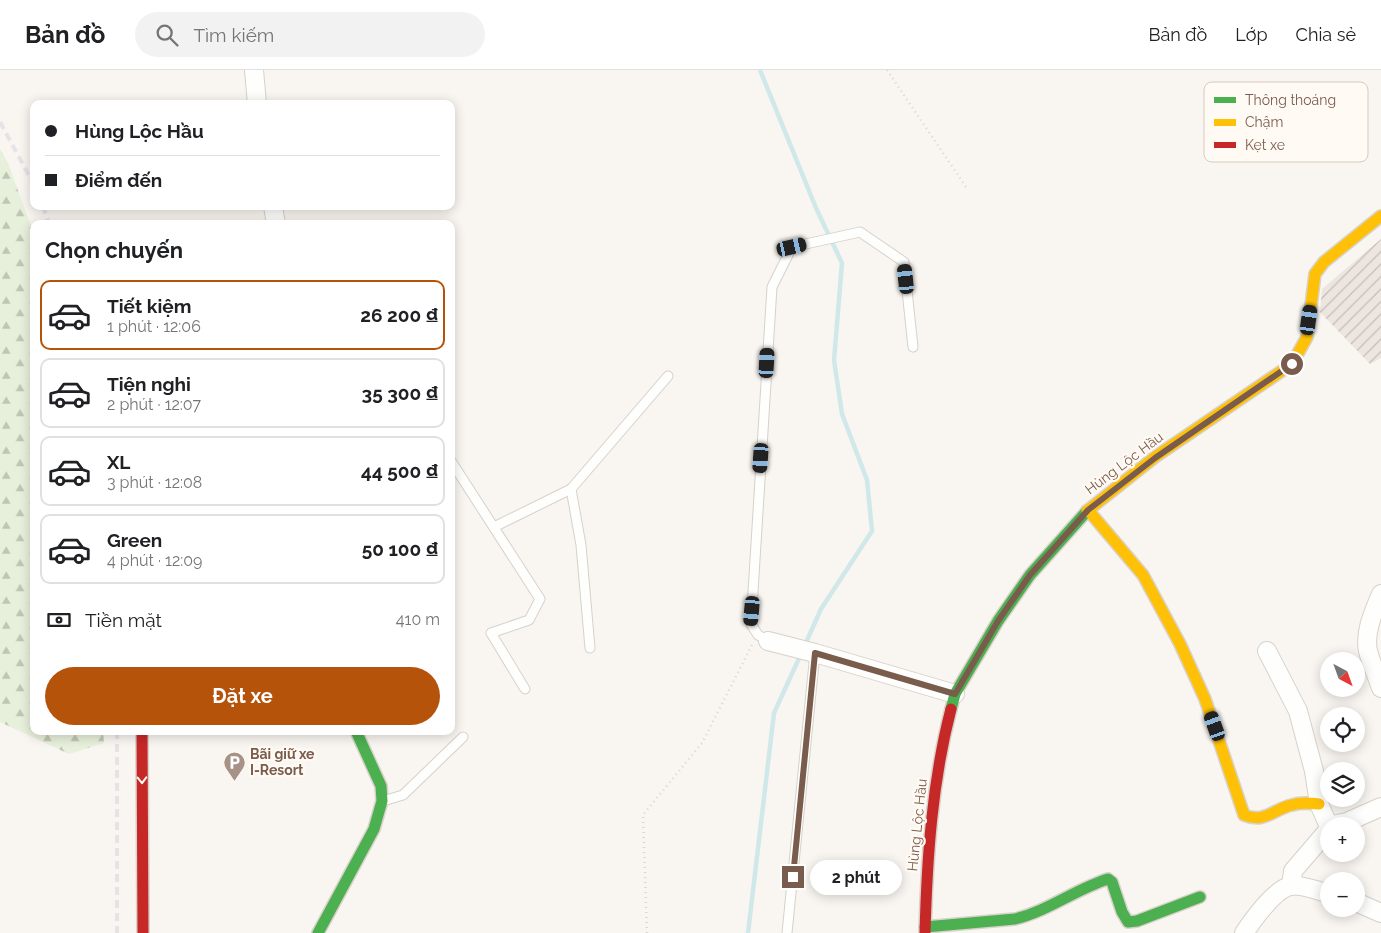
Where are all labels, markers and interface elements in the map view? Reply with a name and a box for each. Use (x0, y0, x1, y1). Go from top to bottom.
search box (135, 12, 485, 57)
text: Bản đồ (25, 20, 105, 49)
icon: search (153, 21, 181, 49)
text: Tìm kiếm (193, 24, 274, 46)
text: Bản đồ (1148, 24, 1207, 45)
text: Lớp (1235, 24, 1268, 45)
text: Chia sẻ (1296, 24, 1356, 45)
legend (1204, 82, 1368, 162)
text: Thông thoáng (1245, 92, 1336, 108)
text: Chậm (1245, 114, 1283, 130)
text: Hùng Lộc Hầu (75, 120, 204, 142)
text: Kẹt xe (1245, 137, 1285, 153)
text: Điểm đến (75, 169, 162, 191)
car (775, 236, 808, 258)
text: Chọn chuyến (45, 237, 183, 263)
car (896, 263, 915, 295)
icon: car (47, 293, 92, 338)
text: Tiết kiệm (107, 295, 191, 317)
text: 26 200 ₫ (360, 304, 438, 326)
car (1299, 304, 1318, 336)
text: 1 phút · 12:06 (107, 317, 201, 336)
car (758, 348, 775, 378)
route start (1281, 353, 1303, 375)
icon: car (47, 371, 92, 416)
text: Tiện nghi (107, 373, 191, 395)
text: 35 300 ₫ (362, 382, 438, 404)
text: 2 phút · 12:07 (107, 395, 201, 414)
street label: Hùng Lộc Hầu (1082, 429, 1166, 497)
car (752, 443, 769, 473)
icon: car (47, 449, 92, 494)
text: XL (107, 451, 130, 473)
text: 44 500 ₫ (361, 460, 438, 482)
text: 3 phút · 12:08 (107, 473, 202, 492)
icon: car (47, 527, 92, 572)
text: Green (107, 529, 162, 551)
text: 50 100 ₫ (362, 538, 438, 560)
text: 4 phút · 12:09 (107, 551, 202, 570)
car (743, 595, 760, 627)
icon: cash (45, 606, 73, 634)
text: Tiền mặt (85, 609, 162, 631)
text: 410 m (396, 610, 440, 629)
north arrow (1320, 652, 1365, 698)
map controls (1320, 652, 1365, 917)
button: Đặt xe (45, 667, 440, 725)
button: locate (1320, 707, 1365, 752)
car (1202, 709, 1227, 743)
place label: Bãi giữ xe I-Resort (250, 746, 315, 778)
parking icon: Bãi giữ xe I-Resort (222, 750, 246, 781)
button: layers (1320, 762, 1365, 807)
one-way arrow (137, 776, 147, 784)
street label: Hùng Lộc Hầu (904, 778, 930, 872)
button: + (1320, 817, 1365, 862)
callout: 2 phút (810, 860, 903, 894)
route end (782, 866, 804, 888)
text: 2 phút (832, 868, 880, 887)
button: − (1320, 872, 1365, 917)

